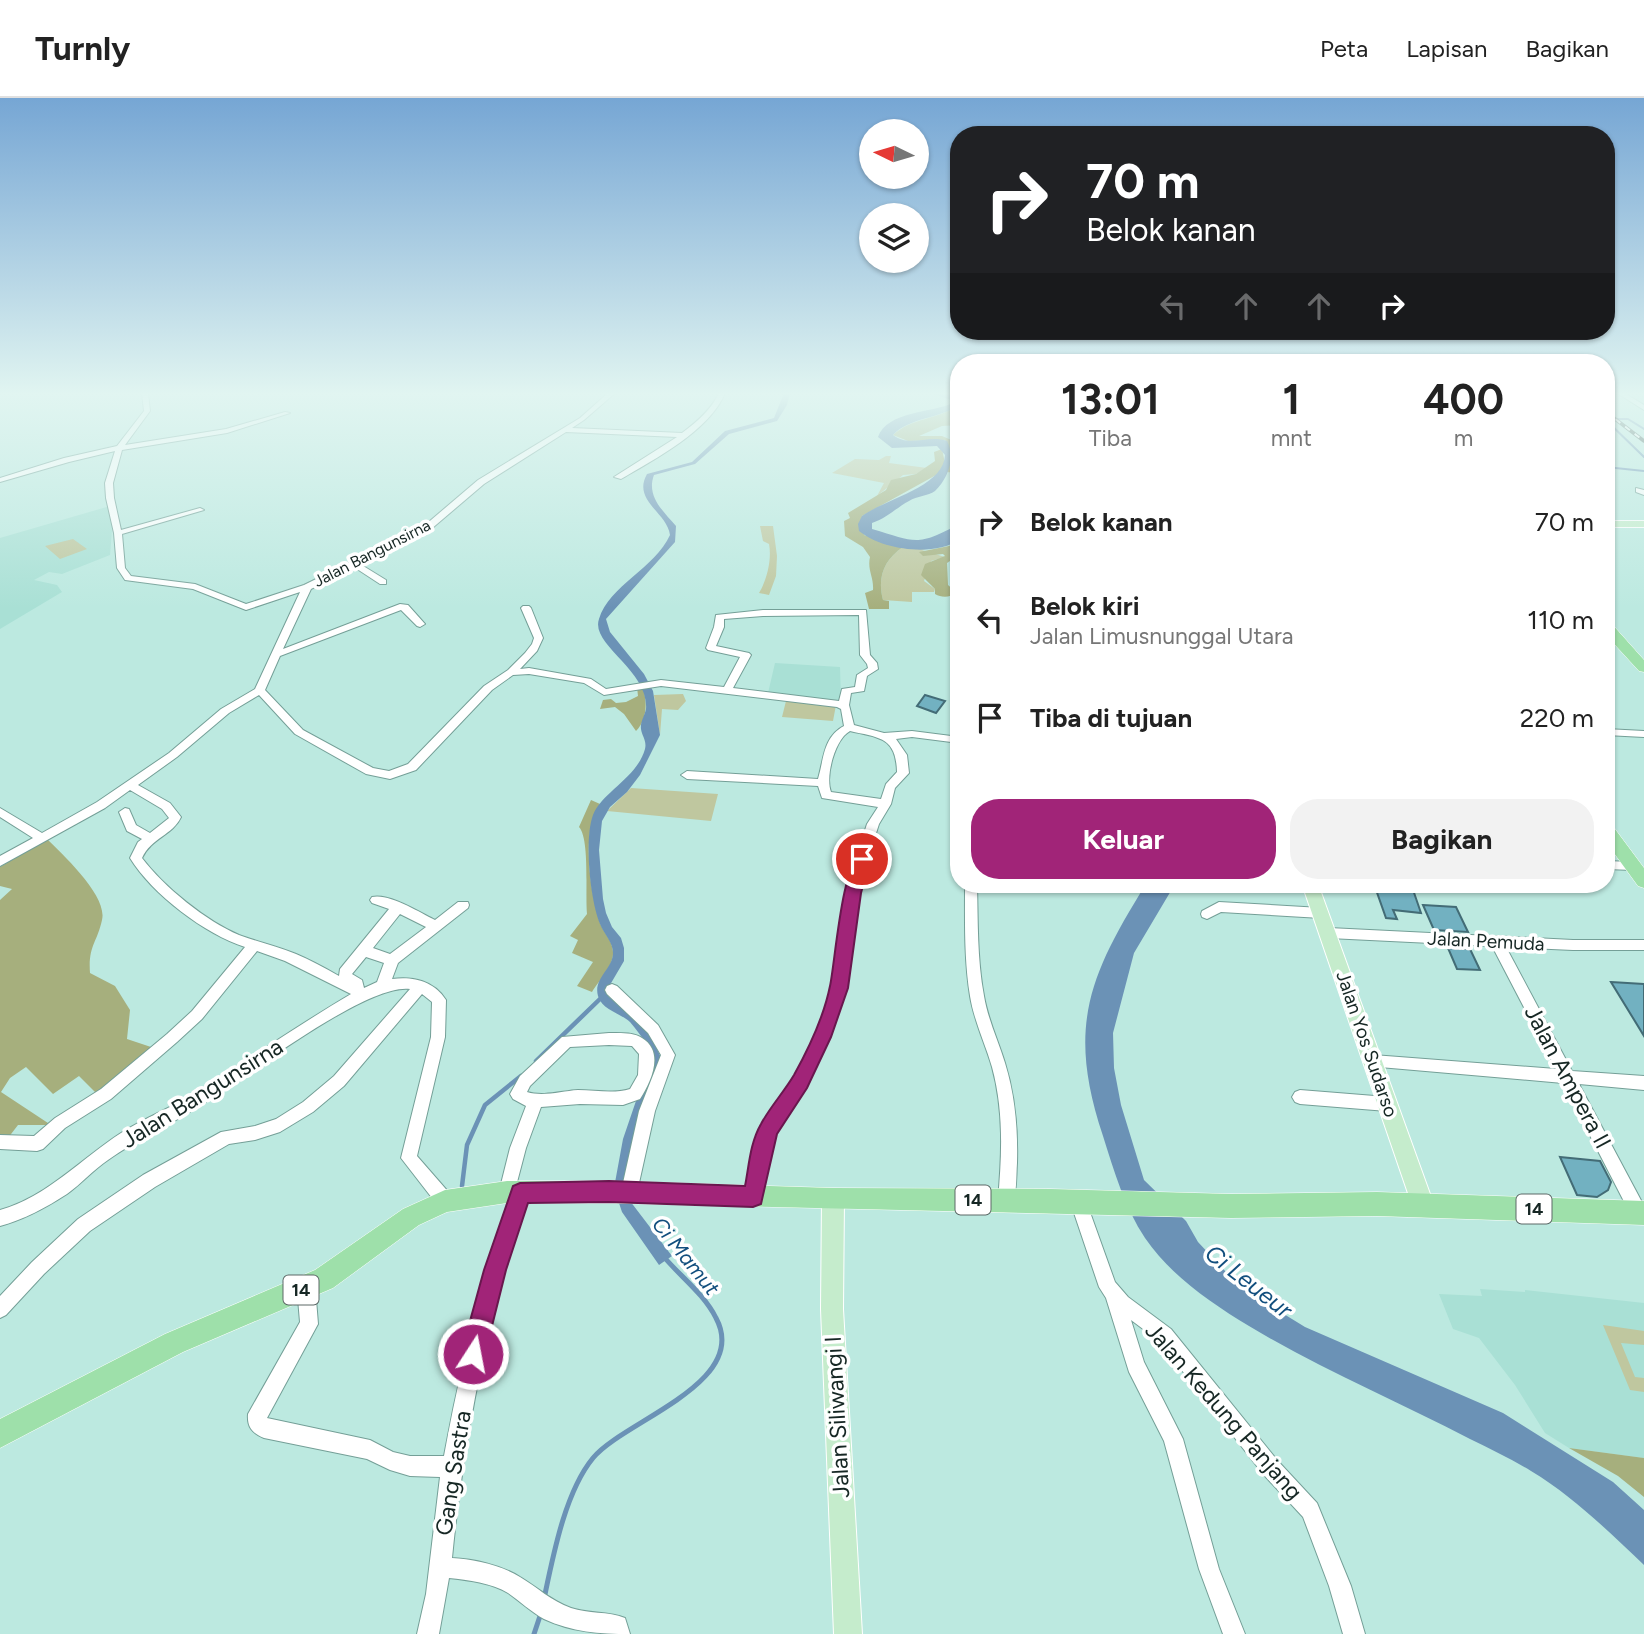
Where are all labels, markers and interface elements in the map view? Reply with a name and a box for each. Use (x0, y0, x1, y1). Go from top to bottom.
text: Turnly (35, 29, 130, 68)
text: Peta (1320, 34, 1368, 63)
text: Lapisan (1406, 34, 1487, 63)
text: Bagikan (1525, 34, 1609, 63)
north arrow (859, 119, 929, 189)
map controls (859, 119, 929, 273)
text: 70 m (1086, 151, 1199, 210)
icon: right (971, 154, 1062, 245)
button: layers (859, 203, 929, 273)
text: Belok kanan (1086, 211, 1256, 249)
icon: left (1154, 287, 1192, 325)
icon: ahead (1227, 287, 1265, 325)
icon: ahead (1300, 287, 1338, 325)
icon: right (1373, 287, 1411, 325)
text: 13:01 (1061, 374, 1160, 425)
text: 1 (1282, 374, 1300, 425)
text: 400 (1423, 374, 1504, 425)
text: Tiba (1089, 424, 1132, 452)
text: mnt (1271, 424, 1312, 452)
text: m (1454, 424, 1473, 452)
icon: right (971, 503, 1009, 541)
text: Belok kanan (1030, 506, 1173, 538)
text: 70 m (1535, 506, 1594, 538)
street label: Jalan Bangunsirna (310, 515, 434, 591)
text: Belok kiri (1030, 590, 1139, 622)
icon: left (971, 601, 1009, 639)
text: 110 m (1527, 604, 1594, 636)
text: Jalan Limusnunggal Utara (1030, 622, 1293, 650)
icon: arrive (971, 699, 1009, 737)
text: Tiba di tujuan (1030, 702, 1192, 734)
text: 220 m (1520, 702, 1594, 734)
button: Keluar (971, 799, 1276, 879)
button: Bagikan (1290, 799, 1594, 879)
pin (832, 829, 892, 889)
icon: arrive (843, 840, 881, 878)
street label: Jalan Pemuda (1427, 926, 1545, 956)
street label: Jalan Yos Sudarso (1331, 968, 1403, 1120)
street label: Jalan Ampera II (1519, 1001, 1617, 1153)
street label: Jalan Bangunsirna (116, 1032, 288, 1154)
road number: 14 (956, 1185, 990, 1214)
road number: 14 (1516, 1194, 1552, 1224)
water label: Ci Mamut (647, 1212, 726, 1301)
water label: Ci Leueur (1200, 1238, 1299, 1325)
road number: 14 (284, 1275, 318, 1304)
position arrow (436, 1317, 510, 1391)
street label: Jalan Kedung Panjang (1139, 1317, 1309, 1505)
street label: Jalan Siliwangi I (819, 1335, 855, 1499)
street label: Gang Sastra (429, 1409, 477, 1537)

